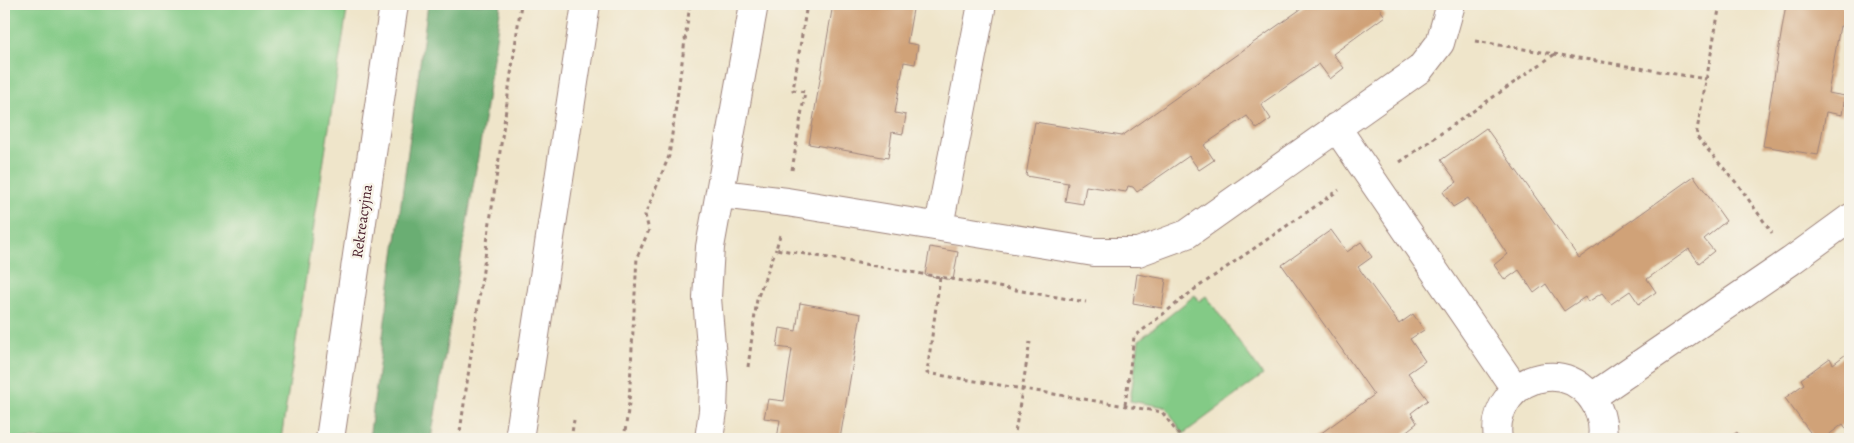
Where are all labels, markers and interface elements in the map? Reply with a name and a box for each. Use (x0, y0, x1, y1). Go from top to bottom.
street label: Rekreacyjna (347, 183, 377, 259)

